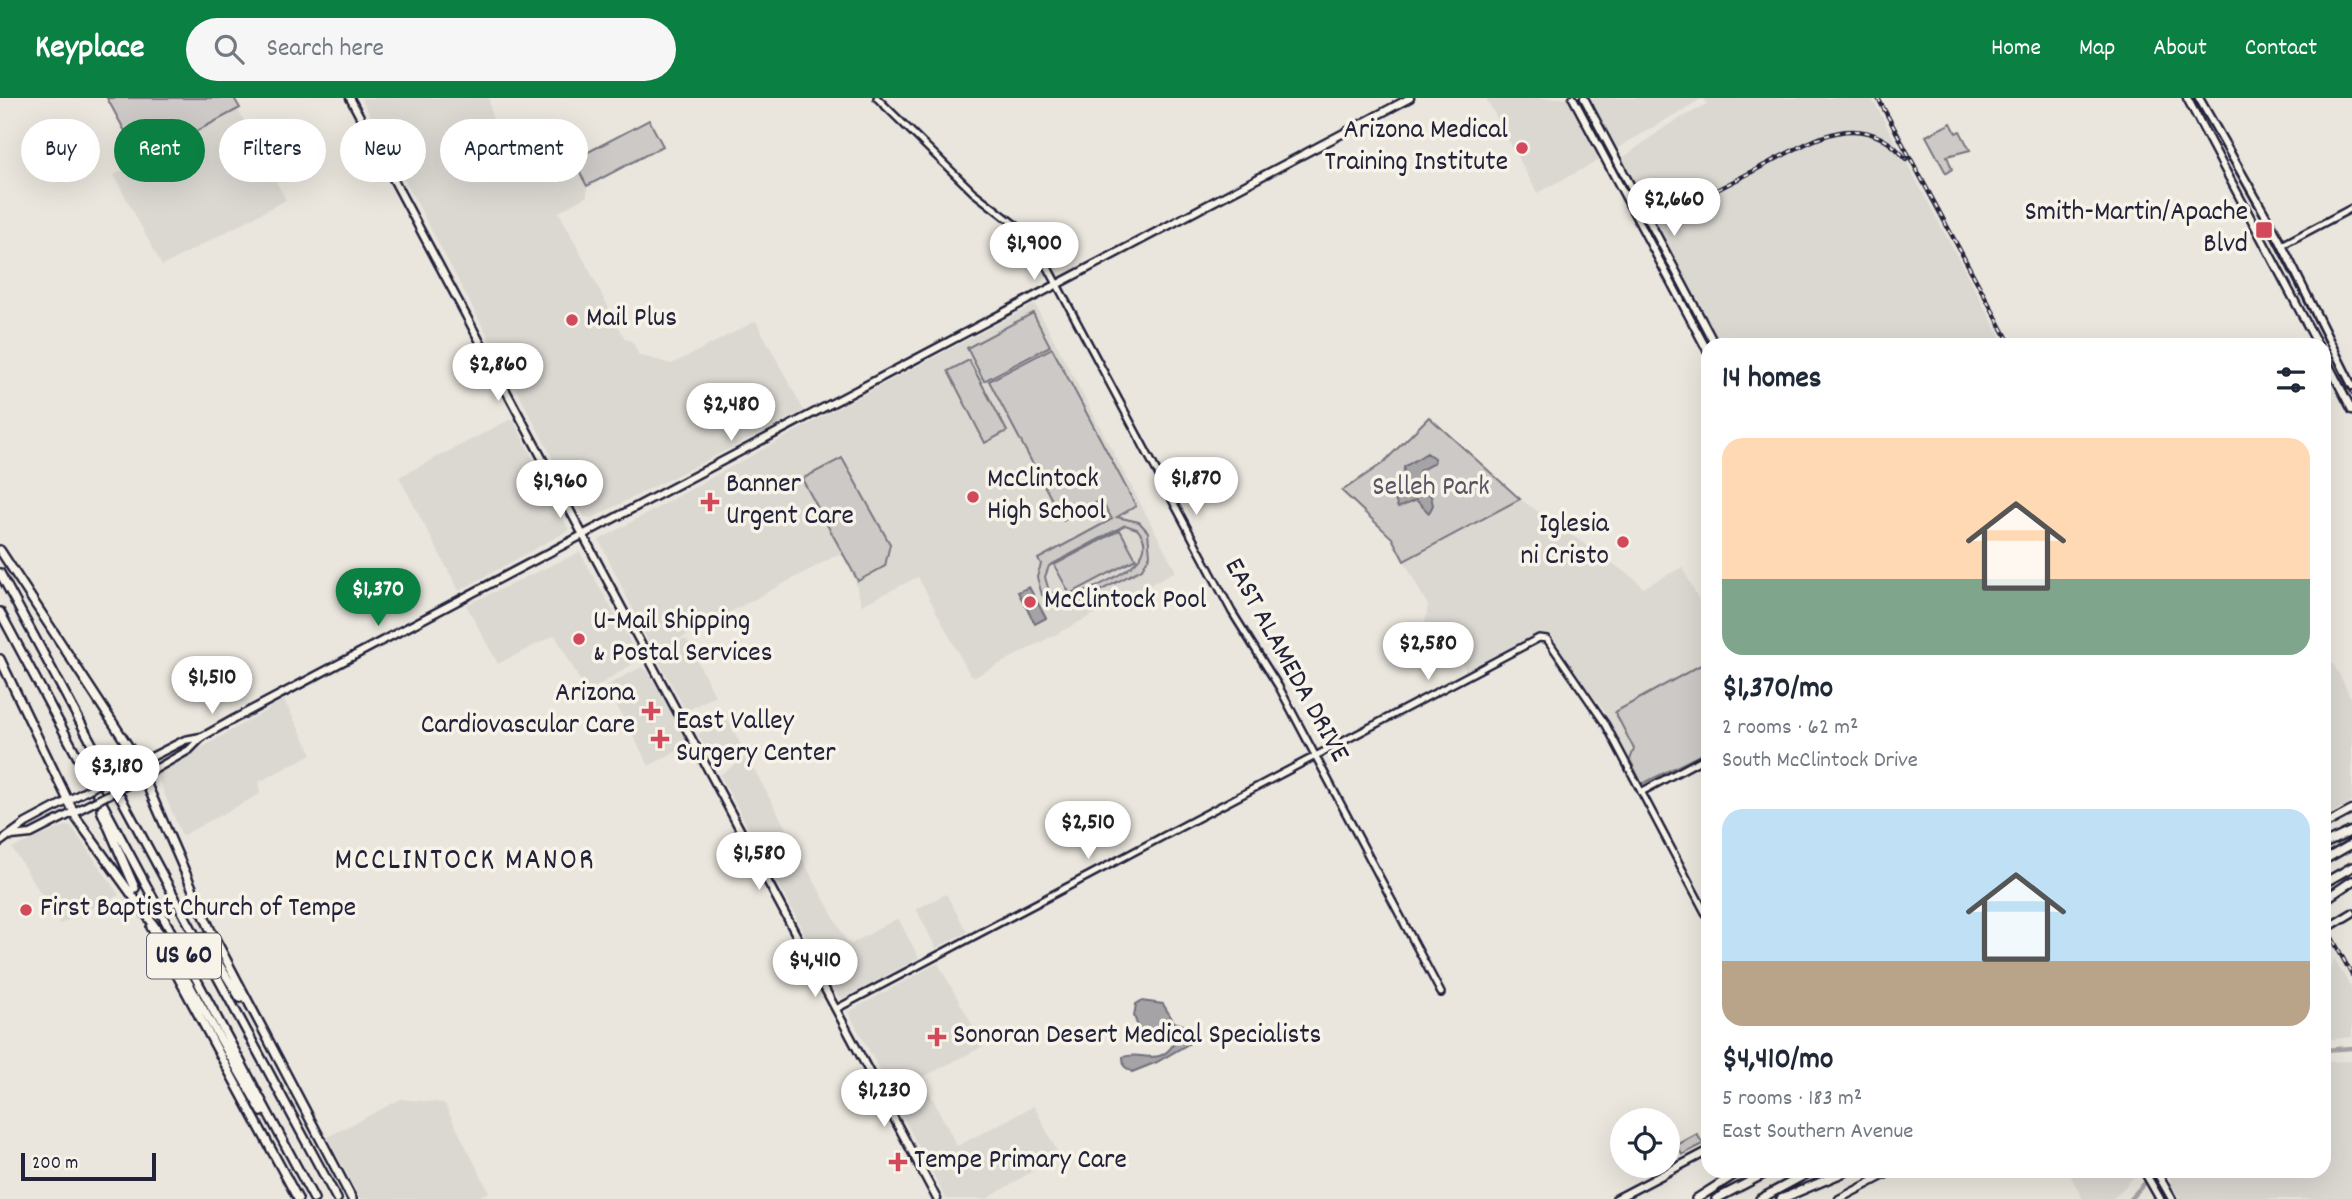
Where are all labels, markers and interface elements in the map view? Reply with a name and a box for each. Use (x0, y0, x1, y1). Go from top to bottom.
search box (186, 18, 676, 81)
text: Keyplace (35, 26, 144, 73)
icon: search (210, 30, 248, 68)
text: Search here (266, 31, 384, 68)
text: Home (1991, 32, 2041, 66)
text: Map (2079, 32, 2115, 66)
text: About (2153, 32, 2207, 66)
text: Contact (2245, 32, 2317, 66)
place label: Arizona Medical Training Institute (1325, 112, 1508, 184)
chip: Buy (21, 119, 100, 182)
chip: Rent (114, 119, 205, 182)
chip: Filters (219, 119, 326, 182)
chip: New (340, 119, 426, 182)
chip: Apartment (440, 119, 588, 182)
marker: Arizona Medical Training Institute (1514, 140, 1530, 156)
pin: $2,660 (1617, 178, 1731, 238)
text: $2,660 (1643, 184, 1705, 217)
place label: Smith-Martin/Apache Blvd (2025, 194, 2248, 266)
marker: Smith-Martin/Apache Blvd (2254, 220, 2274, 240)
pin: $1,900 (977, 222, 1091, 282)
text: $1,900 (1006, 228, 1062, 261)
place label: Mail Plus (586, 300, 677, 340)
marker: Mail Plus (564, 312, 580, 328)
pin: $2,860 (441, 344, 555, 403)
text: $2,860 (468, 349, 528, 382)
text: 14 homes (1722, 359, 1821, 402)
icon: filters (2272, 361, 2310, 399)
pin: $2,480 (674, 384, 788, 443)
text: $2,480 (702, 389, 760, 422)
pin: $1,870 (1139, 458, 1253, 517)
pin: $1,960 (503, 460, 617, 520)
place label: McClintock High School (987, 461, 1106, 533)
text: $1,870 (1170, 463, 1222, 496)
text: $1,960 (532, 466, 588, 499)
place label: Banner Urgent Care (726, 466, 854, 538)
park label: Selleh Park (1372, 469, 1490, 509)
icon: home (1953, 483, 2079, 609)
marker: McClintock High School (965, 489, 981, 505)
marker: Banner Urgent Care (700, 492, 720, 512)
place label: Iglesia ni Cristo (1521, 506, 1610, 578)
marker: Iglesia ni Cristo (1615, 534, 1631, 550)
street label: EAST ALAMEDA DRIVE (1212, 552, 1358, 771)
pin: $1,370 (321, 568, 435, 628)
text: $1,370 (352, 574, 404, 607)
place label: McClintock Pool (1044, 582, 1207, 622)
marker: McClintock Pool (1022, 594, 1038, 610)
place label: U-Mail Shipping & Postal Services (593, 603, 772, 675)
pin: $2,580 (1371, 622, 1485, 682)
text: $2,580 (1399, 628, 1457, 661)
marker: U-Mail Shipping & Postal Services (571, 631, 587, 647)
pin: $1,510 (155, 656, 269, 716)
text: $1,510 (187, 662, 237, 695)
text: $1,370/mo (1722, 669, 1833, 712)
place label: Arizona Cardiovascular Care (421, 675, 636, 747)
marker: Arizona Cardiovascular Care (641, 701, 661, 721)
place label: East Valley Surgery Center (676, 703, 836, 775)
text: 2 rooms · 62 m² (1722, 712, 1858, 745)
marker: East Valley Surgery Center (650, 729, 670, 749)
text: South McClintock Drive (1722, 745, 1918, 778)
pin: $3,180 (60, 746, 174, 805)
text: $3,180 (90, 751, 144, 784)
pin: $2,510 (1031, 802, 1145, 861)
text: $2,510 (1061, 807, 1115, 840)
pin: $1,580 (702, 832, 816, 892)
text: $1,580 (732, 838, 786, 871)
district label: MCCLINTOCK MANOR (335, 841, 596, 884)
icon: home (1953, 854, 2079, 980)
place label: First Baptist Church of Tempe (40, 890, 356, 930)
marker: First Baptist Church of Tempe (18, 902, 34, 918)
road number: US 60 (147, 934, 221, 978)
pin: $4,410 (758, 940, 872, 999)
text: $4,410 (789, 945, 841, 978)
place label: Sonoran Desert Medical Specialists (953, 1017, 1321, 1057)
marker: Sonoran Desert Medical Specialists (927, 1027, 947, 1047)
text: $4,410/mo (1722, 1040, 1833, 1083)
pin: $1,230 (827, 1070, 941, 1129)
text: $1,230 (857, 1075, 911, 1108)
text: 5 rooms · 183 m² (1722, 1083, 1862, 1116)
map controls (1610, 1108, 1680, 1178)
button: locate (1610, 1108, 1680, 1178)
text: East Southern Avenue (1722, 1116, 1913, 1149)
place label: Tempe Primary Care (914, 1142, 1127, 1182)
scale bar (21, 1150, 156, 1182)
text: 200 m (32, 1151, 78, 1178)
marker: Tempe Primary Care (888, 1152, 908, 1172)

